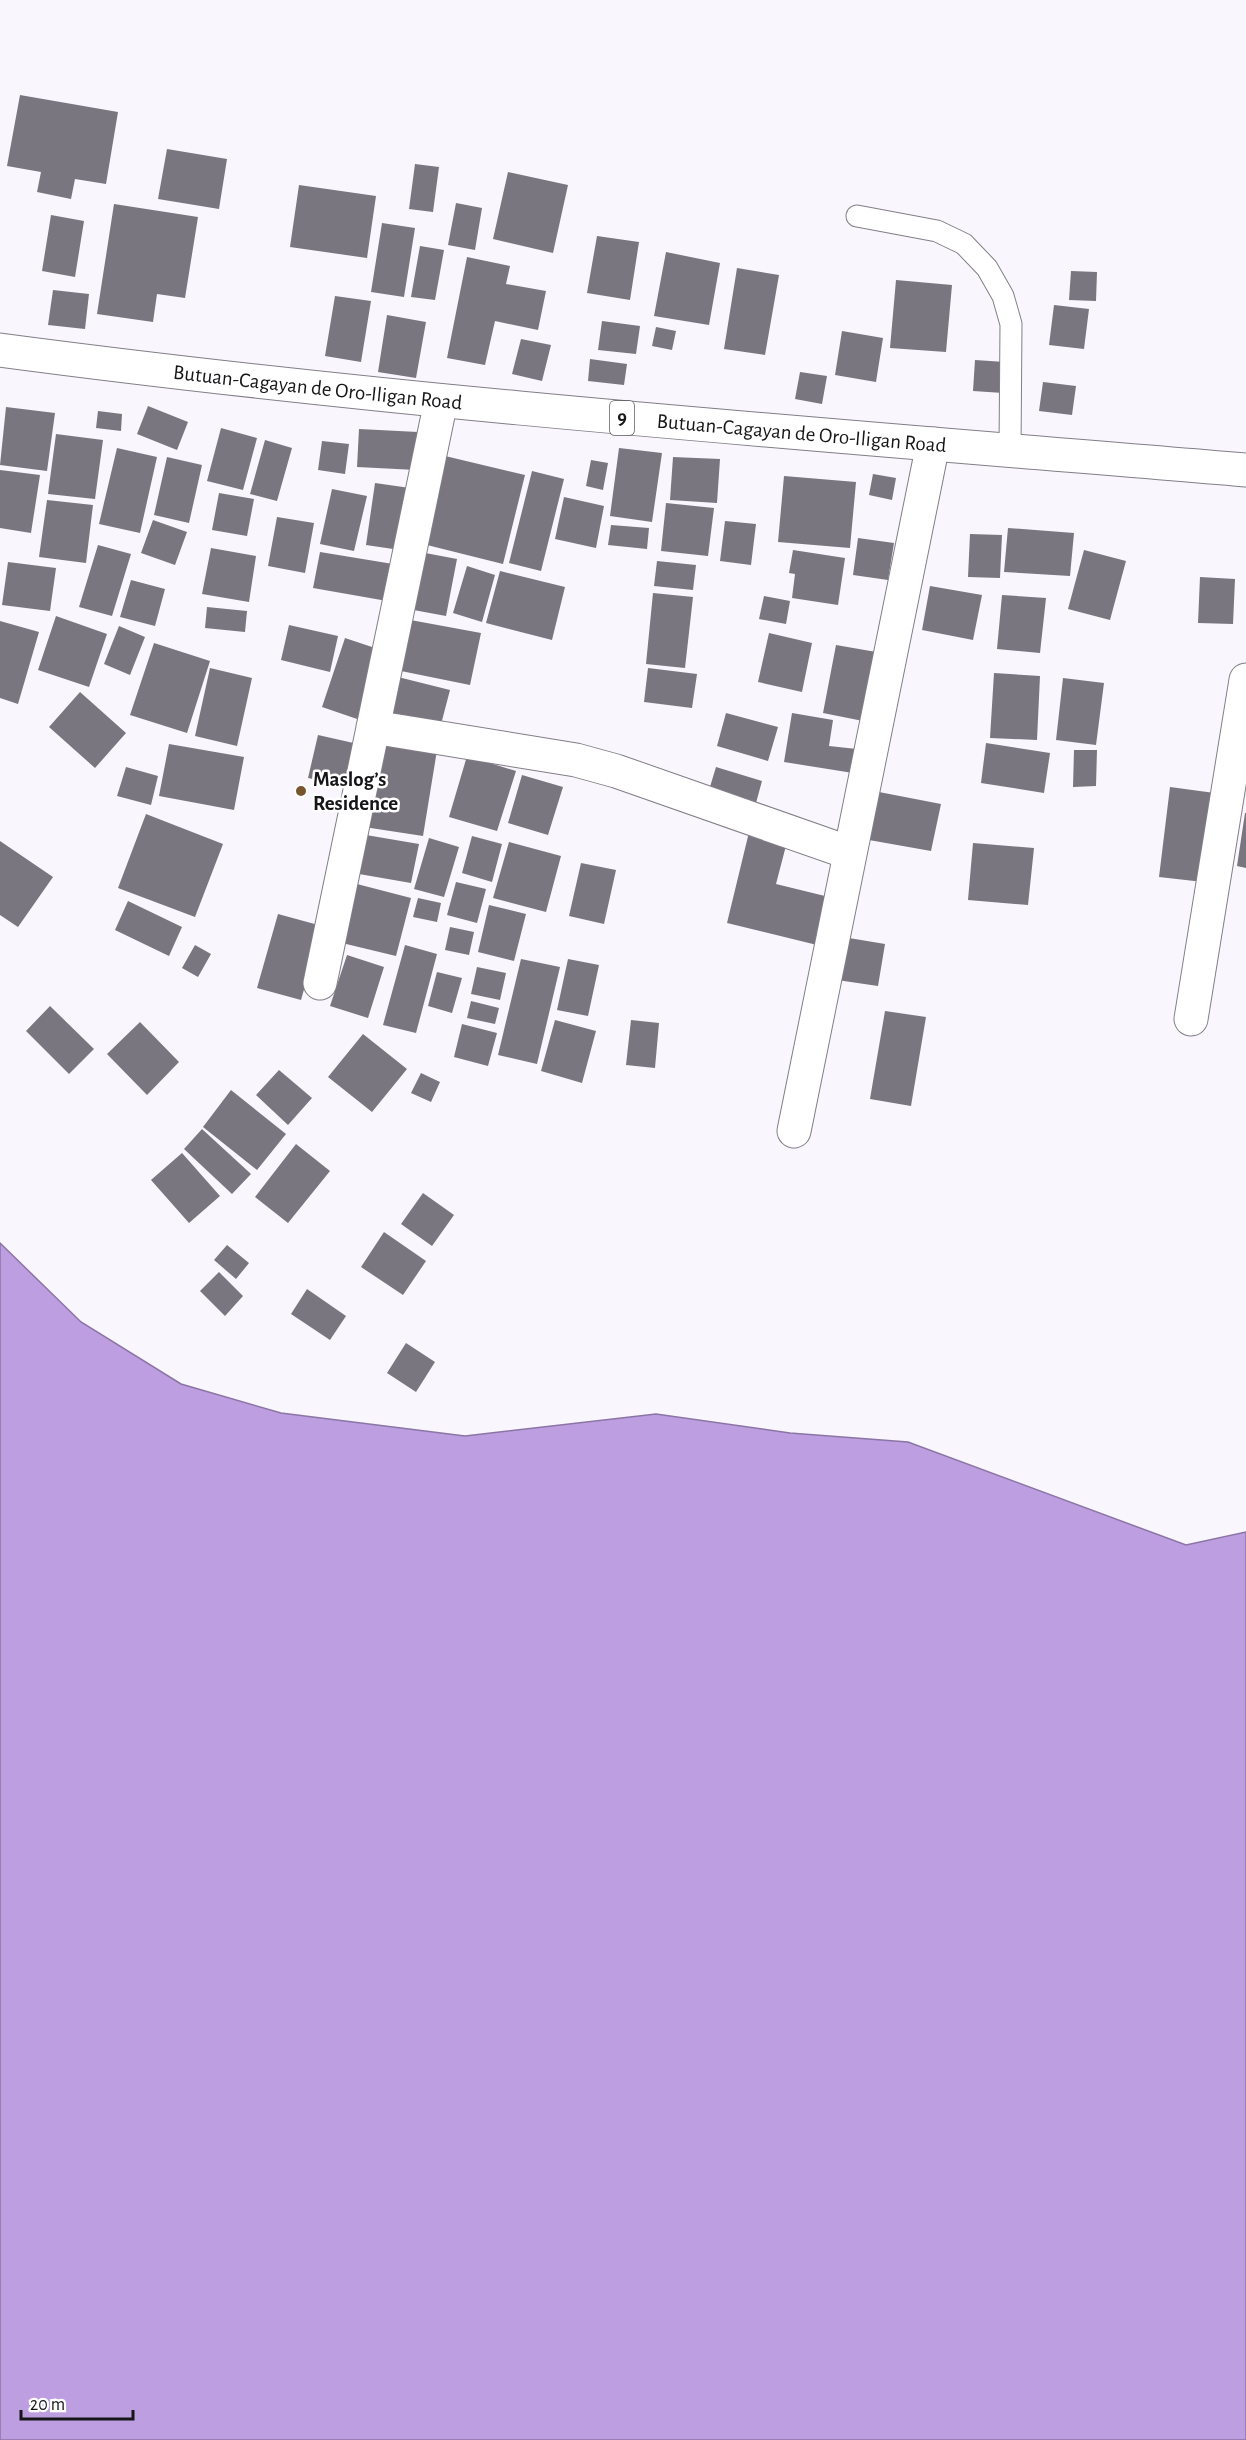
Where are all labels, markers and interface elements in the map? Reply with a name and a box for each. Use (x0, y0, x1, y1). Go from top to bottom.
street label: Butuan-Cagayan de Oro-Iligan Road (172, 361, 463, 413)
road number: 9 (610, 401, 634, 435)
street label: Butuan-Cagayan de Oro-Iligan Road (656, 410, 947, 456)
place label: Maslog’s Residence (313, 769, 398, 814)
marker: Maslog’s Residence (294, 784, 308, 798)
scale bar (21, 2383, 134, 2421)
text: 20 m (30, 2396, 65, 2414)

